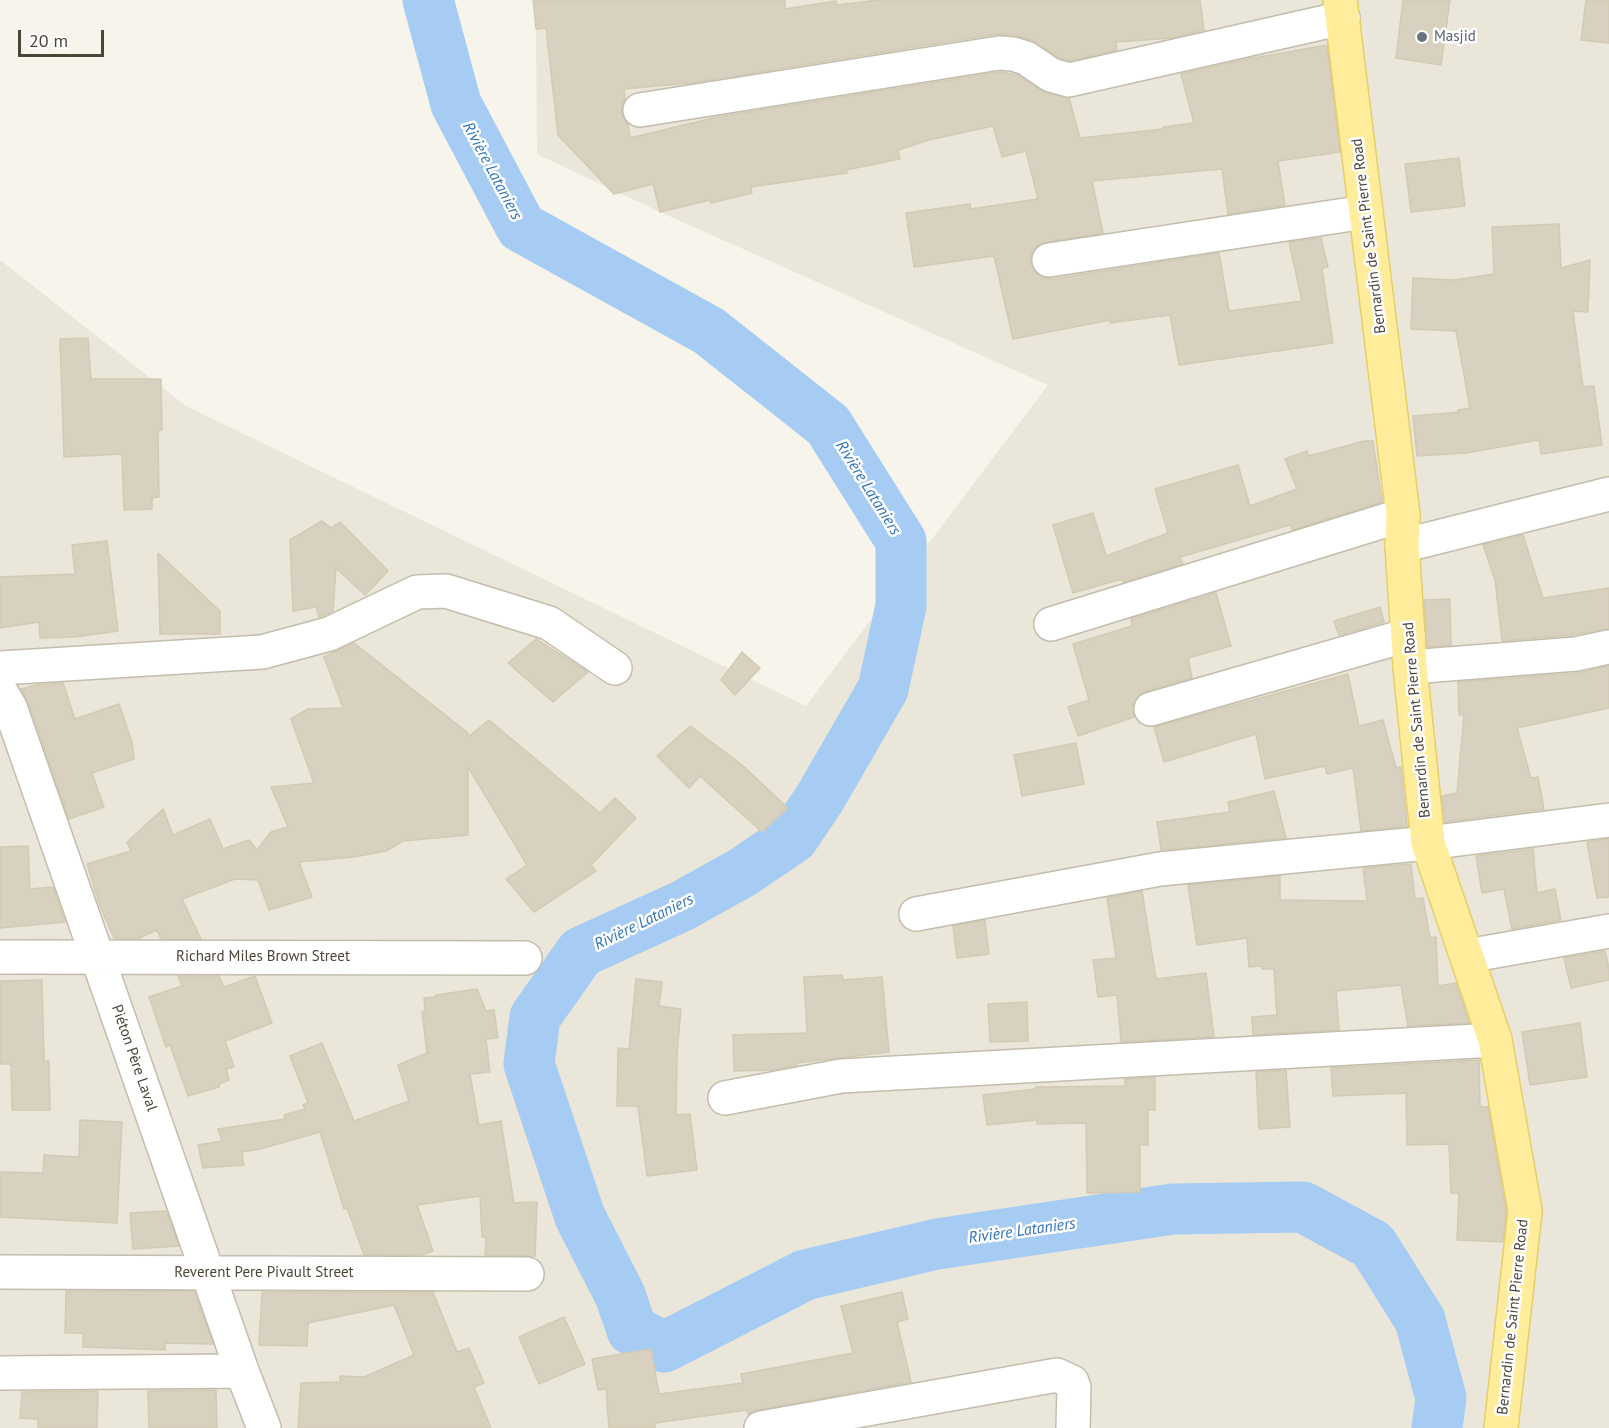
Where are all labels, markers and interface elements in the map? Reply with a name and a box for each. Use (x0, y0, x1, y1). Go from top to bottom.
scale bar (21, 18, 106, 56)
place label: Masjid (1434, 28, 1476, 46)
text: 20 m (29, 29, 68, 52)
marker: Masjid (1415, 30, 1429, 44)
water label: Rivière Lataniers (458, 119, 526, 223)
street label: Bernardin de Saint Pierre Road (1348, 137, 1390, 335)
water label: Rivière Lataniers (831, 437, 905, 539)
street label: Bernardin de Saint Pierre Road (1399, 621, 1435, 819)
water label: Rivière Lataniers (591, 890, 697, 954)
street label: Richard Miles Brown Street (176, 948, 350, 966)
street label: Piéton Père Laval (107, 1002, 161, 1114)
water label: Rivière Lataniers (967, 1214, 1077, 1248)
street label: Bernardin de Saint Pierre Road (1494, 1218, 1532, 1416)
street label: Reverent Pere Pivault Street (174, 1264, 354, 1282)

